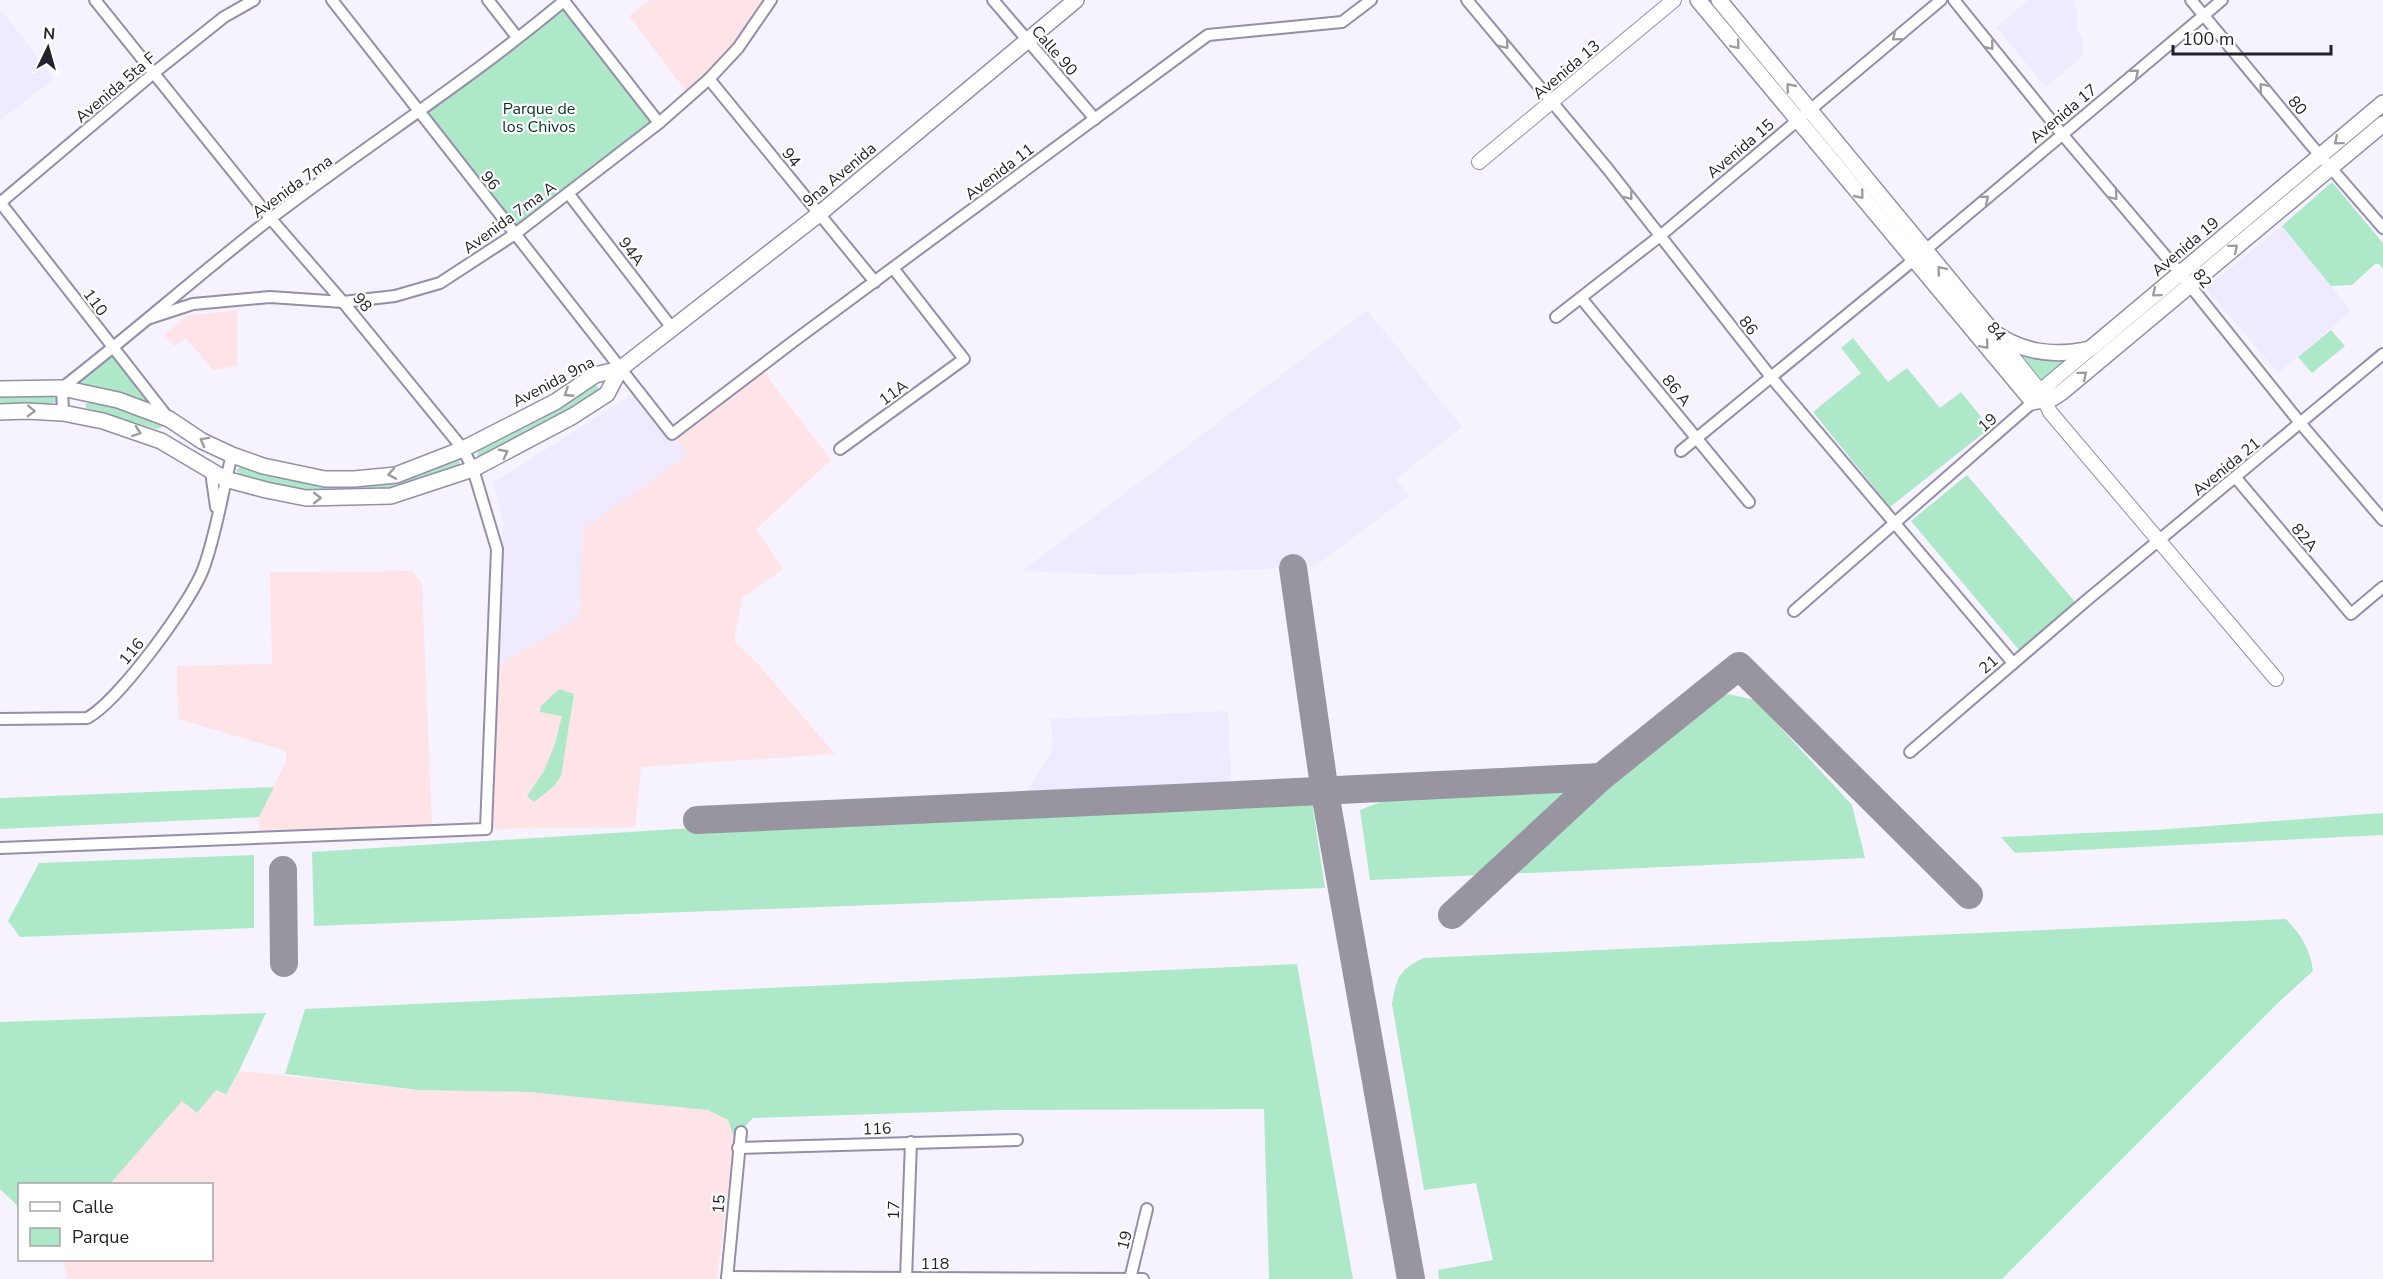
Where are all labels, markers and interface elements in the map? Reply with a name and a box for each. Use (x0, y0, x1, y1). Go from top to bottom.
north arrow (18, 18, 78, 78)
scale bar (2173, 18, 2330, 56)
street label: Calle 90 (1026, 21, 1082, 81)
text: N (42, 23, 56, 46)
text: 100 m (2182, 27, 2234, 51)
one-way arrow (1892, 30, 1903, 41)
street label: Avenida 13 (1528, 35, 1605, 104)
one-way arrow (1498, 38, 1509, 49)
one-way arrow (1728, 38, 1739, 49)
one-way arrow (1983, 39, 1994, 50)
street label: Avenida 5ta F (71, 47, 161, 128)
one-way arrow (2128, 69, 2139, 80)
street label: Avenida 17 (2025, 79, 2102, 148)
one-way arrow (1786, 83, 1797, 94)
one-way arrow (2260, 83, 2271, 94)
street label: 80 (2283, 91, 2312, 120)
park label: Parque de los Chivos (502, 98, 576, 138)
street label: Avenida 15 (1702, 114, 1779, 183)
one-way arrow (2334, 134, 2345, 145)
street label: 9na Avenida (798, 137, 881, 212)
street label: Avenida 11 (960, 138, 1039, 205)
street label: 94 (777, 143, 806, 172)
street label: Avenida 7ma (248, 150, 337, 223)
street label: 96 (476, 166, 505, 195)
street label: Avenida 7ma A (459, 176, 561, 259)
one-way arrow (1853, 188, 1864, 199)
one-way arrow (1621, 189, 1632, 200)
one-way arrow (2107, 189, 2118, 200)
one-way arrow (1978, 195, 1989, 206)
street label: Avenida 19 (2147, 212, 2224, 281)
street label: 94A (613, 233, 649, 271)
one-way arrow (2227, 244, 2238, 255)
street label: 82 (2188, 264, 2217, 293)
one-way arrow (1937, 266, 1948, 277)
street label: 110 (78, 284, 113, 321)
one-way arrow (2152, 286, 2163, 297)
street label: 98 (348, 288, 377, 317)
street label: 86 (1734, 311, 1763, 340)
street label: 84 (1982, 317, 2011, 346)
one-way arrow (1978, 338, 1989, 349)
street label: Avenida 9na (509, 351, 598, 413)
street label: 86 A (1657, 370, 1696, 411)
one-way arrow (2076, 371, 2087, 382)
street label: 11A (875, 375, 913, 411)
one-way arrow (564, 386, 575, 397)
one-way arrow (27, 405, 36, 418)
street label: 19 (1973, 408, 2002, 437)
one-way arrow (131, 425, 142, 438)
street label: Avenida 21 (2188, 432, 2265, 501)
one-way arrow (200, 437, 210, 448)
one-way arrow (498, 449, 509, 460)
one-way arrow (387, 468, 396, 480)
one-way arrow (313, 492, 322, 504)
street label: 82A (2286, 519, 2323, 557)
street label: 116 (114, 634, 149, 670)
street label: 21 (1974, 650, 2003, 679)
street label: 116 (862, 1118, 892, 1140)
legend (18, 1183, 213, 1261)
street label: 15 (707, 1194, 731, 1215)
text: Calle (72, 1195, 114, 1219)
street label: 17 (883, 1200, 905, 1220)
text: Parque (72, 1225, 129, 1249)
street label: 19 (1112, 1228, 1138, 1252)
street label: 118 (921, 1253, 949, 1275)

